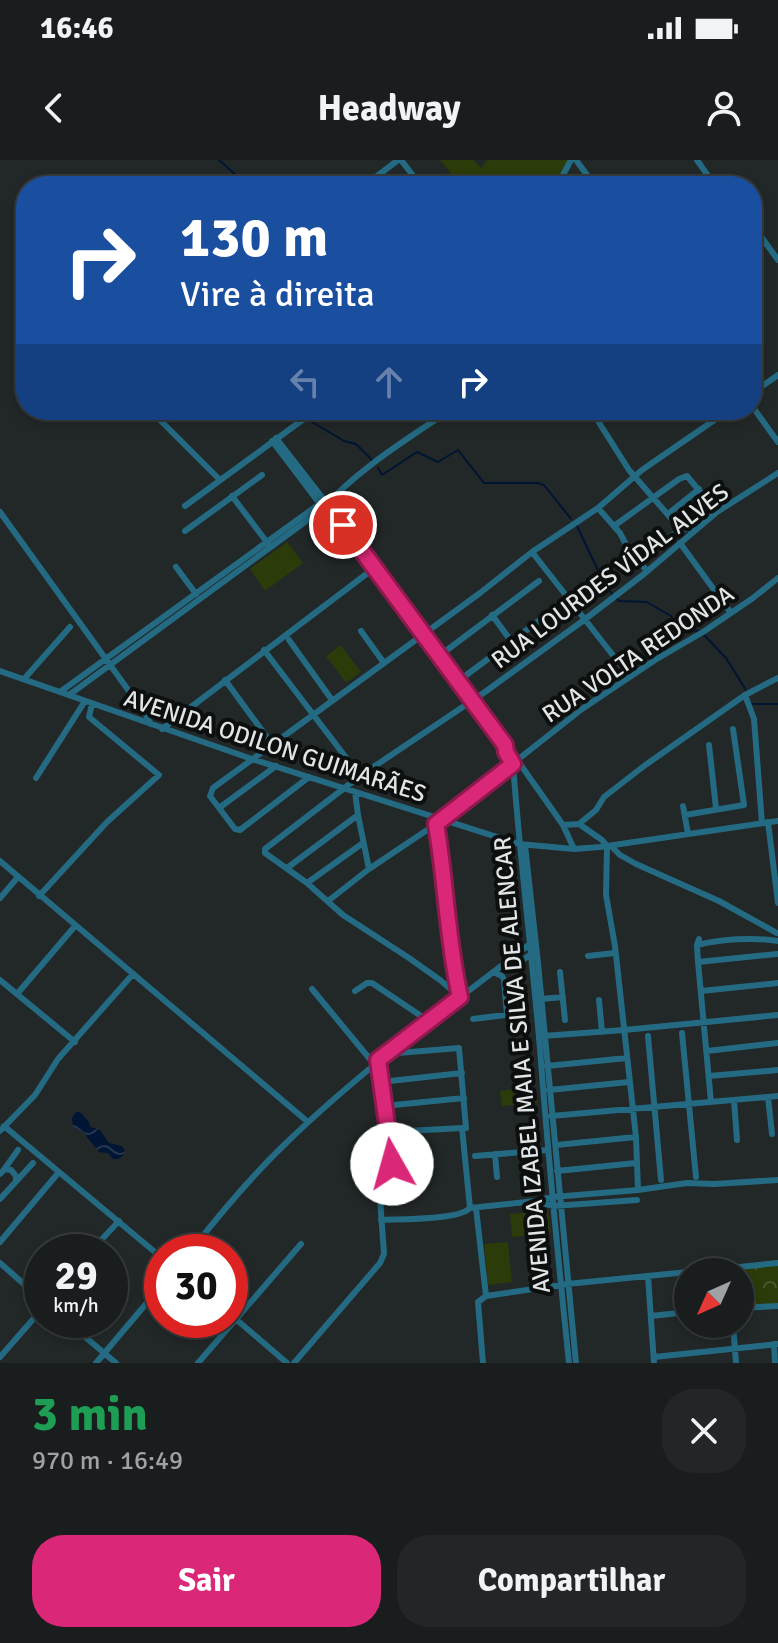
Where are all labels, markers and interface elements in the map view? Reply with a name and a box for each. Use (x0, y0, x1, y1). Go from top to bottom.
text: 16:46 (40, 10, 114, 47)
icon: back (32, 86, 76, 130)
text: Headway (317, 86, 461, 131)
icon: person (702, 86, 746, 130)
text: 130 m (180, 203, 328, 272)
icon: right (48, 208, 152, 312)
text: Vire à direita (180, 272, 375, 317)
icon: left (283, 360, 327, 404)
icon: ahead (367, 360, 411, 404)
icon: right (451, 360, 495, 404)
street label: RUA LOURDES VÍDAL ALVES (485, 477, 735, 675)
pin (309, 491, 377, 559)
icon: arrive (321, 503, 365, 547)
street label: RUA VOLTA REDONDA (536, 579, 740, 729)
street label: AVENIDA ODILON GUIMARÃES (120, 683, 430, 809)
street label: AVENIDA IZABEL MAIA E SILVA DE ALENCAR (487, 835, 557, 1295)
position arrow (350, 1122, 434, 1206)
speed limit sign: 30 (144, 1234, 248, 1338)
text: 29 (54, 1251, 98, 1301)
north arrow (674, 1258, 754, 1338)
map controls (674, 1258, 754, 1338)
text: km/h (53, 1293, 99, 1318)
text: 3 min (32, 1385, 148, 1444)
button: close (662, 1389, 746, 1473)
text: 970 m · 16:49 (32, 1445, 183, 1477)
button: Sair (32, 1535, 381, 1627)
button: Compartilhar (397, 1535, 746, 1627)

